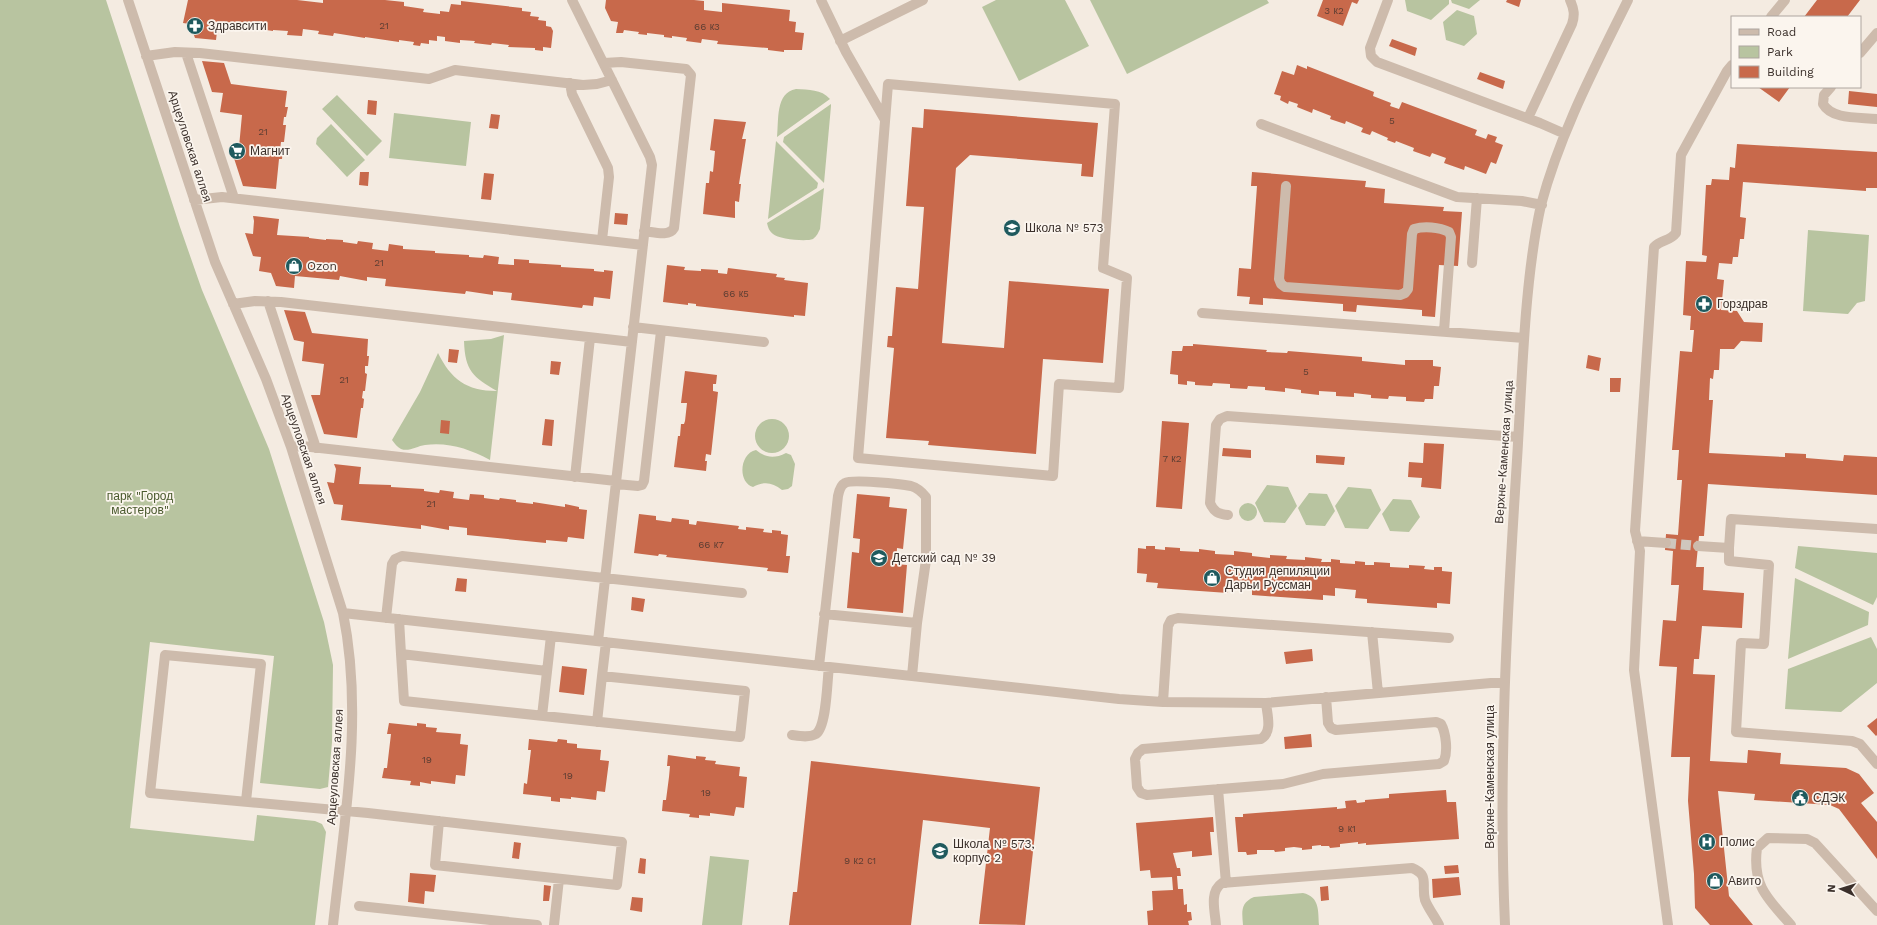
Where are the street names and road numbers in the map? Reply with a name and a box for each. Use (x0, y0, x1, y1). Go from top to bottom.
street label: Арцеуловская аллея (165, 88, 215, 204)
street label: Верхне-Каменская улица (1492, 380, 1516, 524)
street label: Арцеуловская аллея (278, 392, 330, 506)
street label: Верхне-Каменская улица (1483, 705, 1497, 849)
street label: Арцеуловская аллея (324, 708, 346, 826)

